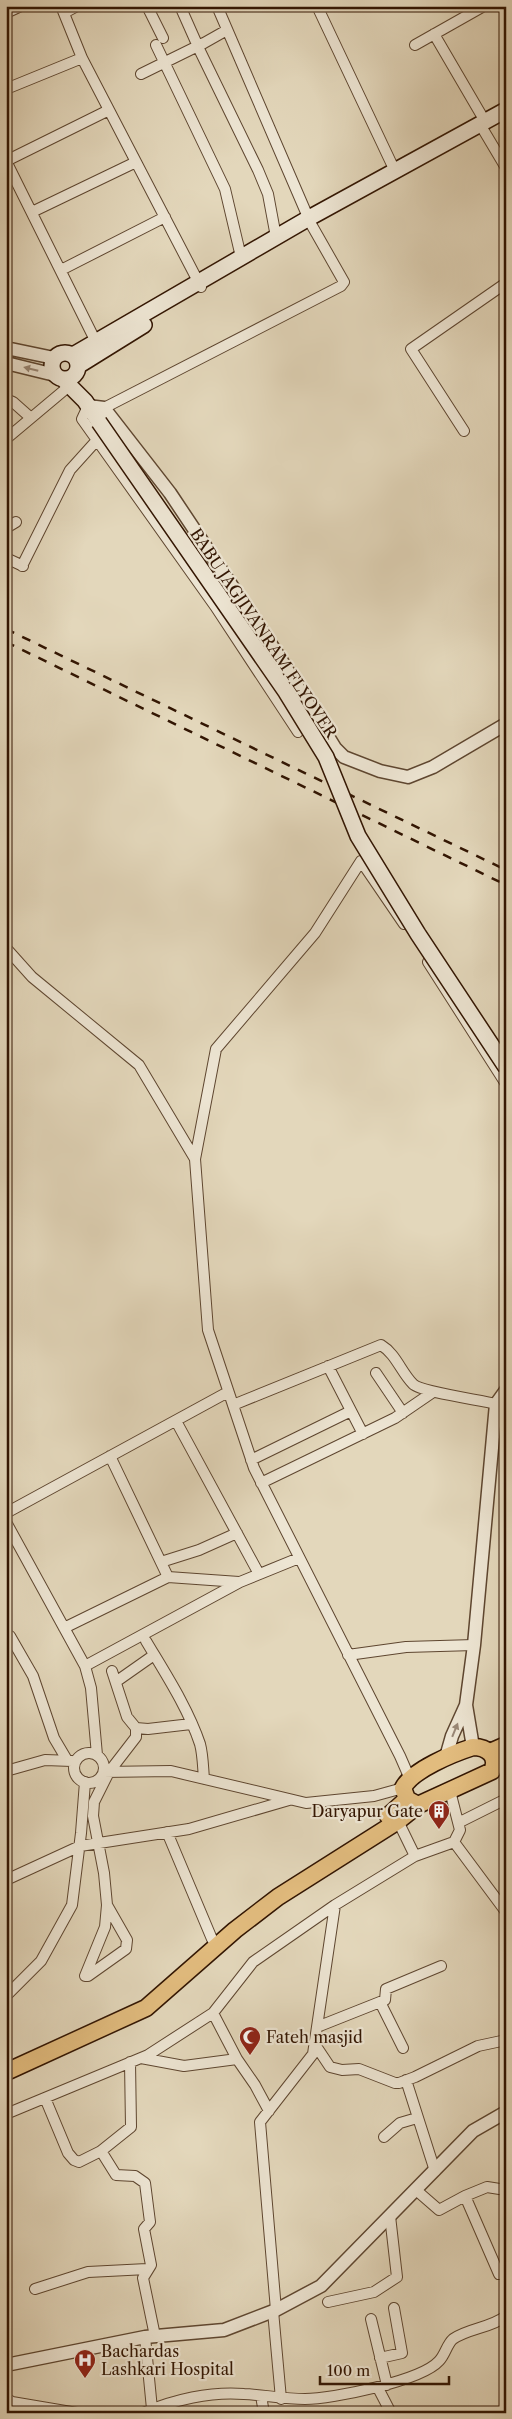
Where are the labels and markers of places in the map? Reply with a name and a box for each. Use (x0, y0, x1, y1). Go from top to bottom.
building icon: Daryapur Gate (427, 1799, 451, 1830)
place label: Daryapur Gate (312, 1801, 423, 1821)
mosque icon: Fateh masjid (238, 2025, 262, 2056)
place label: Fateh masjid (266, 2027, 363, 2047)
place label: Bachardas Lashkari Hospital (101, 2341, 234, 2379)
hospital icon: Bachardas Lashkari Hospital (73, 2348, 97, 2379)

